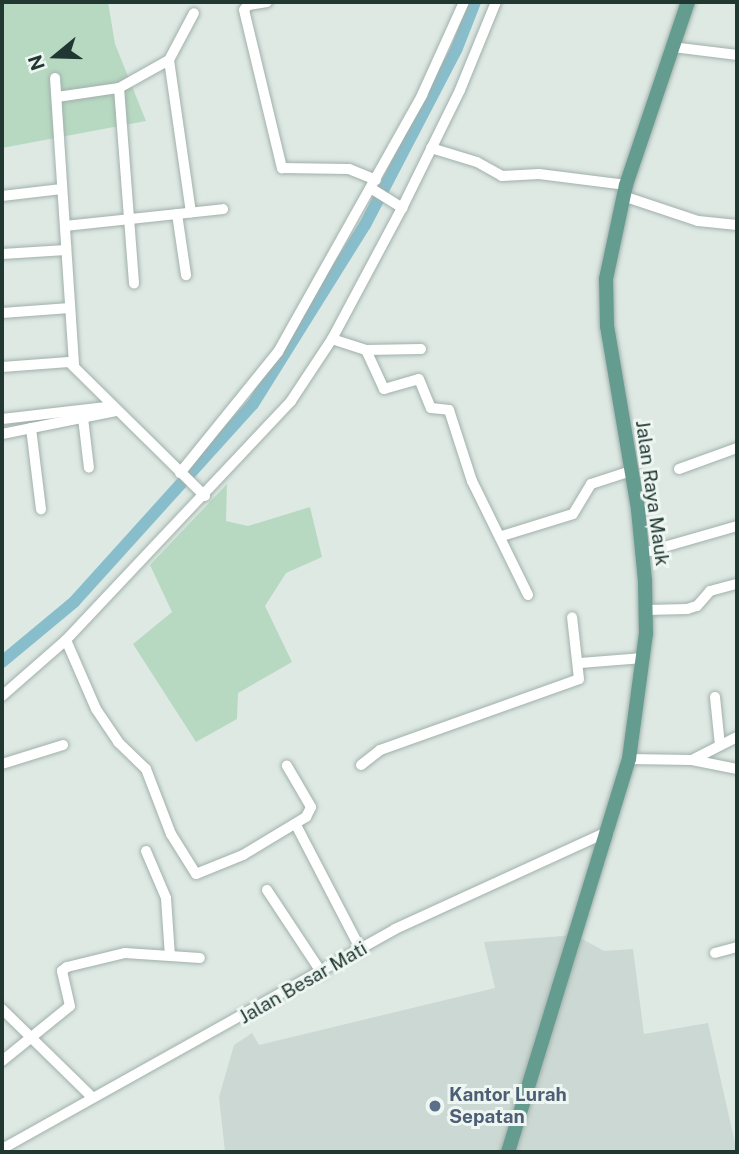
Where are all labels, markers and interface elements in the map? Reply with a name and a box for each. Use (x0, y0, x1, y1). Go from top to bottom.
north arrow (21, 21, 91, 91)
text: N (23, 52, 49, 73)
street label: Jalan Raya Mauk (631, 419, 673, 567)
street label: Jalan Besar Mati (235, 937, 371, 1029)
place label: Kantor Lurah Sepatan (449, 1084, 567, 1128)
marker: Kantor Lurah Sepatan (427, 1098, 443, 1114)

